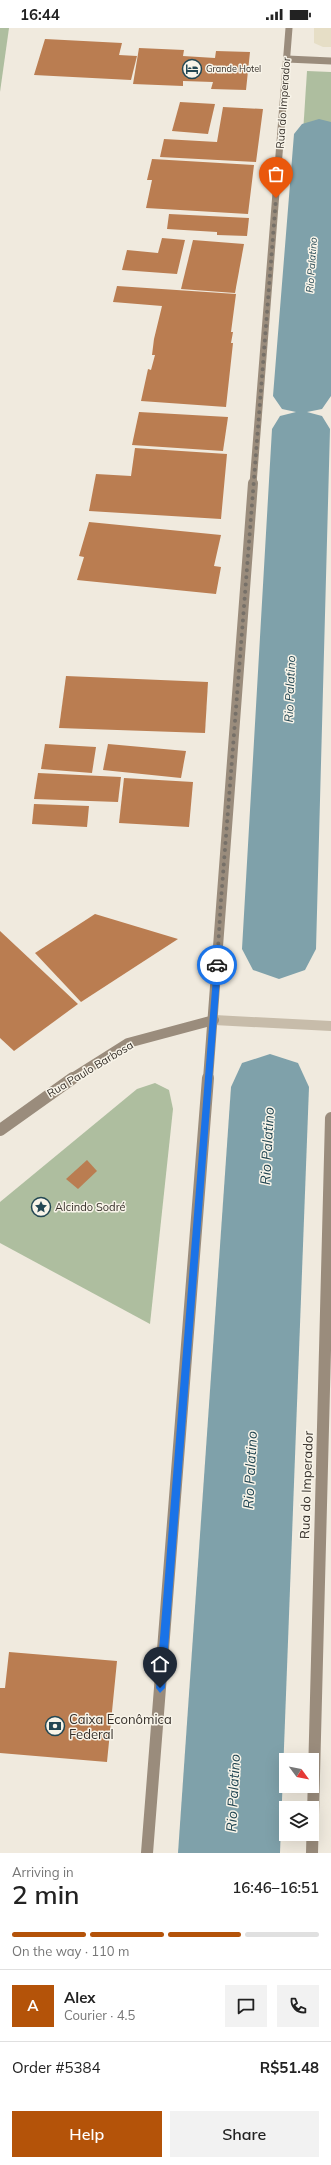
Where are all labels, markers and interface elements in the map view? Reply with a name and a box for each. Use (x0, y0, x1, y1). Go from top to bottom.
text: 16:44 (20, 5, 60, 24)
street label: Rua do Imperador (273, 57, 293, 149)
hotel icon: Grande Hotel (181, 58, 203, 80)
place label: Grande Hotel (206, 63, 261, 74)
pin (259, 157, 293, 198)
icon: bag (265, 163, 287, 185)
water label: Rio Palatino (303, 237, 320, 293)
water label: Rio Palatino (281, 655, 298, 723)
courier (197, 945, 237, 985)
icon: car (206, 954, 228, 976)
street label: Rua Paulo Barbosa (44, 1038, 136, 1100)
water label: Rio Palatino (256, 1107, 278, 1185)
place icon: Alcindo Sodré (30, 1196, 52, 1218)
place label: Alcindo Sodré (55, 1200, 126, 1214)
street label: Rua do Imperador (296, 1430, 316, 1539)
water label: Rio Palatino (239, 1431, 261, 1509)
pin (143, 1647, 177, 1688)
icon: home (149, 1653, 171, 1675)
place label: Caixa Econômica Federal (69, 1711, 172, 1742)
bank icon: Caixa Econômica Federal (44, 1715, 66, 1737)
north arrow (279, 1753, 319, 1793)
map controls (279, 1753, 319, 1841)
water label: Rio Palatino (222, 1754, 244, 1832)
button: layers (279, 1801, 319, 1841)
text: Arriving in (12, 1864, 74, 1880)
text: 2 min (12, 1878, 80, 1911)
text: 16:46–16:51 (232, 1878, 319, 1897)
text: On the way · 110 m (12, 1943, 129, 1959)
button: chat (225, 1985, 267, 2027)
button: phone (277, 1985, 319, 2027)
text: Alex (64, 1988, 96, 2007)
text: A (27, 1996, 39, 2015)
text: Courier · 4.5 (64, 2007, 135, 2023)
text: Order #5384 (12, 2058, 100, 2077)
text: R$51.48 (260, 2058, 319, 2077)
button: Help (12, 2111, 162, 2157)
button: Share (170, 2111, 319, 2157)

